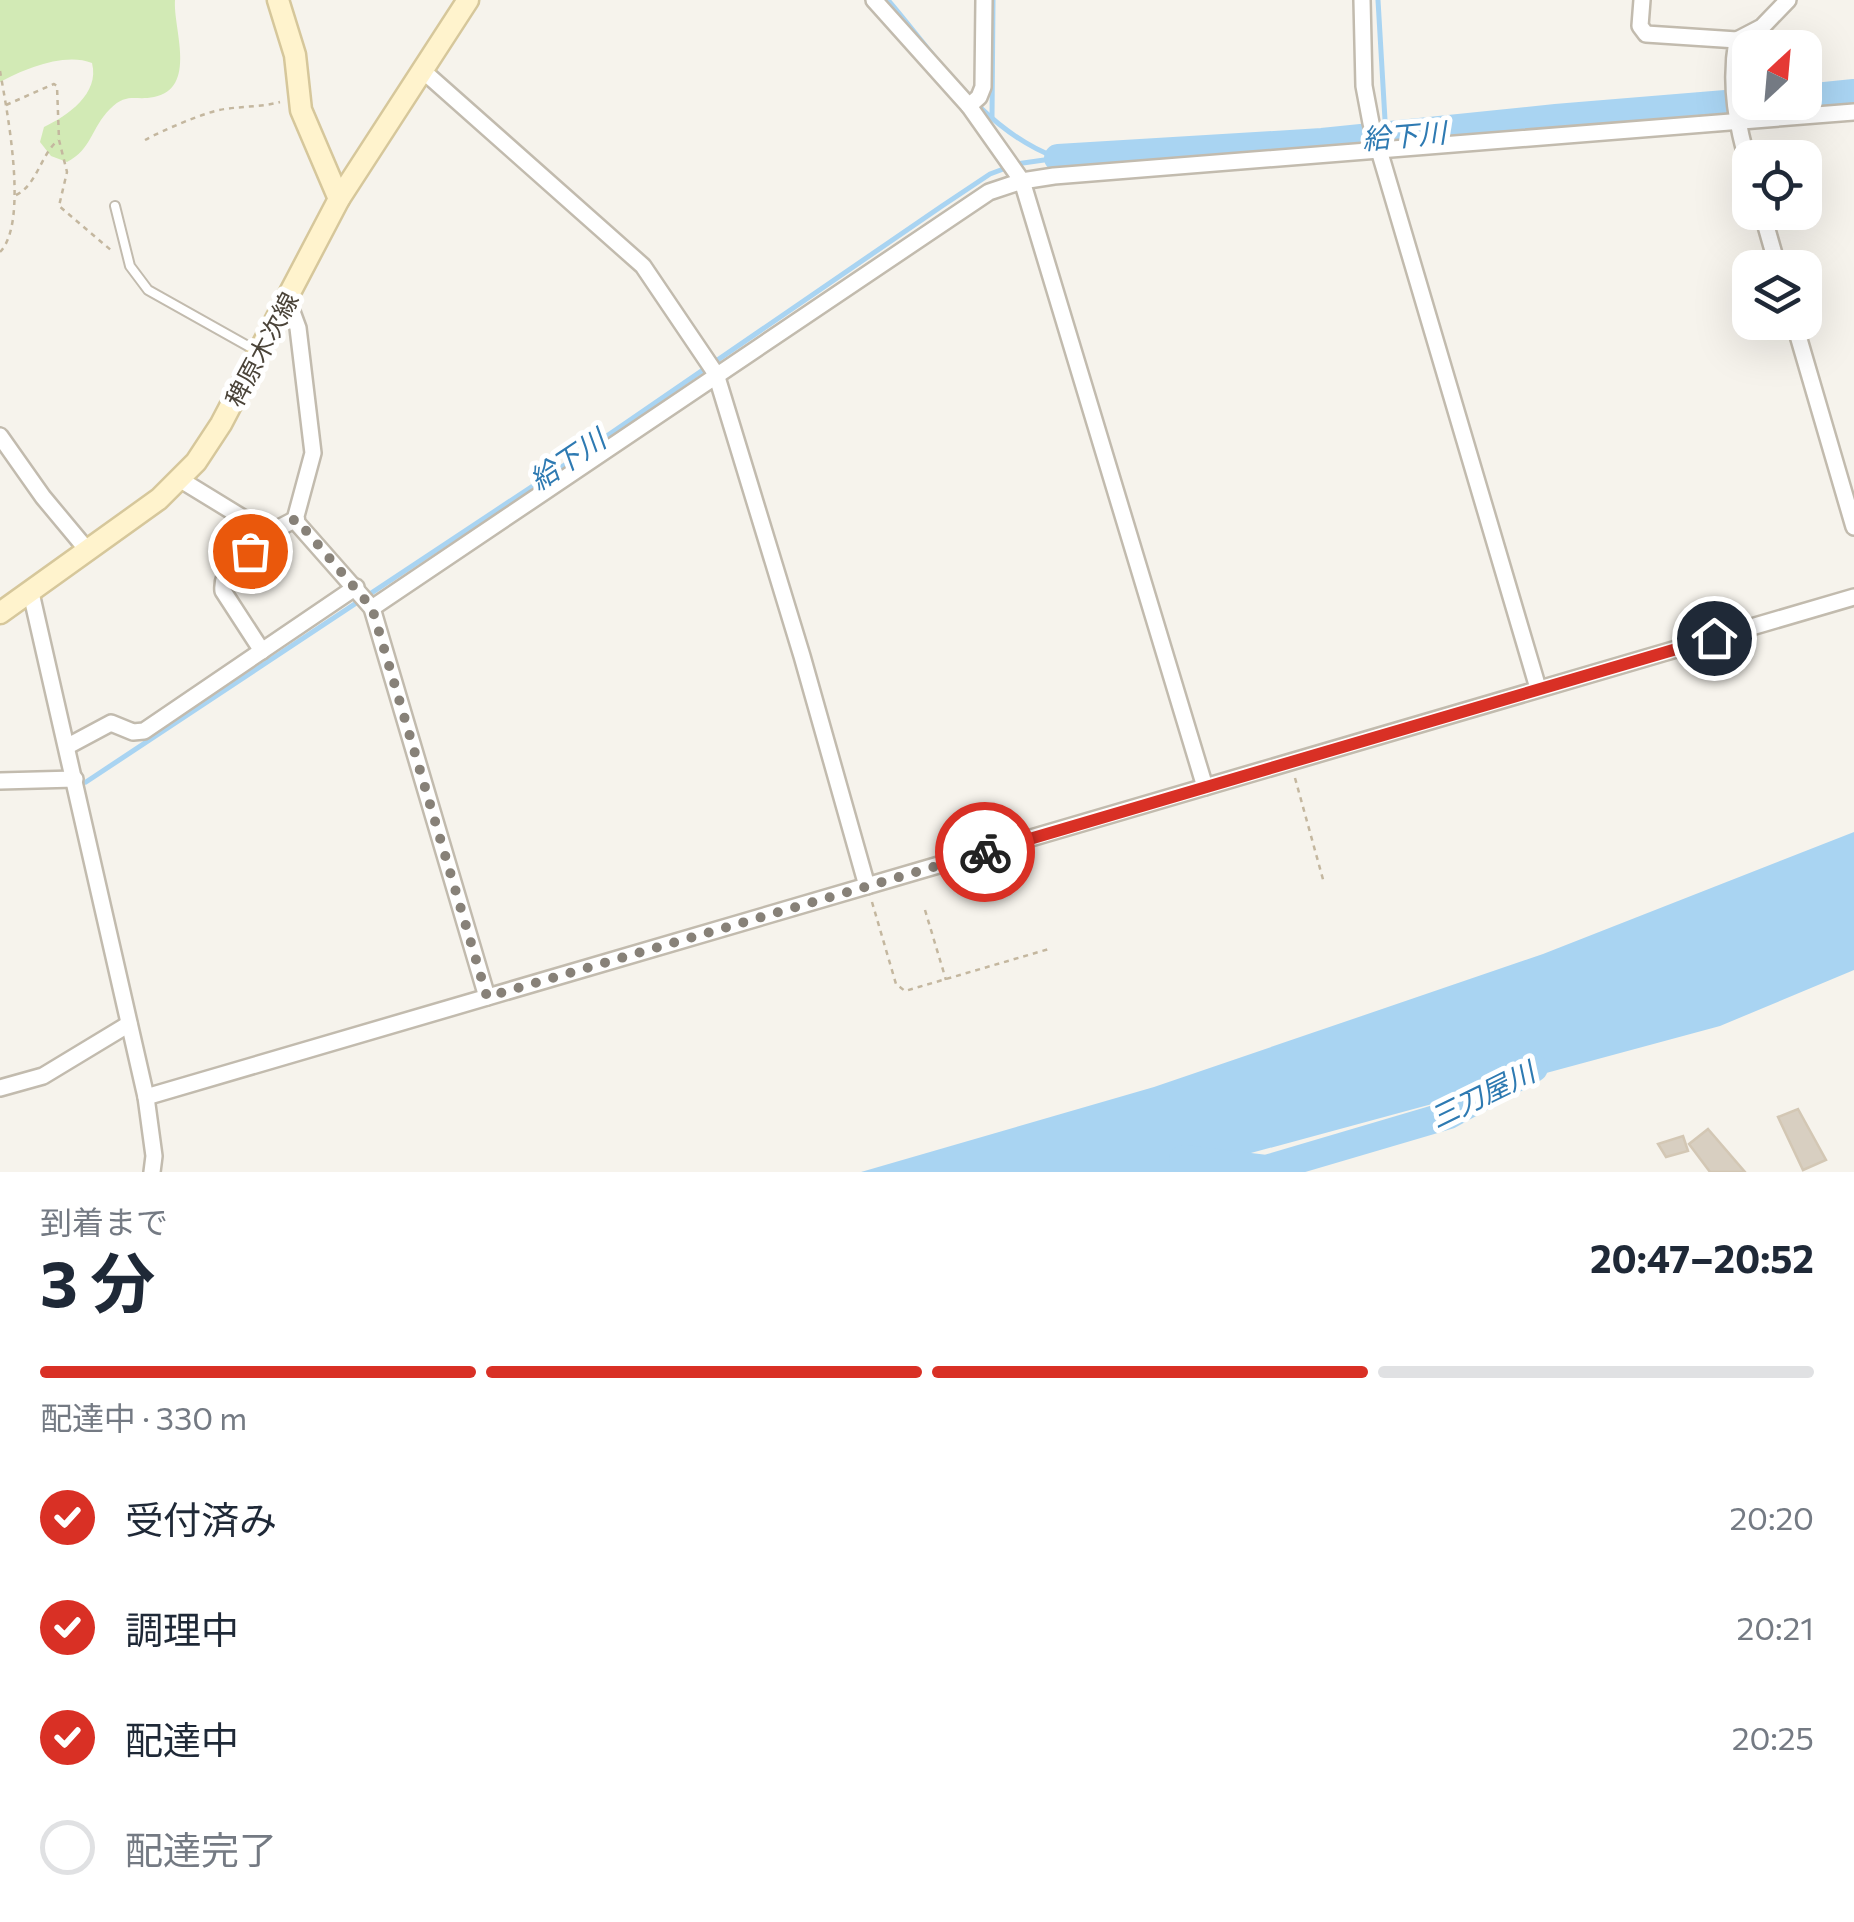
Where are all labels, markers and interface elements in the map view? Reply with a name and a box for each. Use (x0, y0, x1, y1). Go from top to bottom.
north arrow (1732, 30, 1822, 120)
map controls (1732, 30, 1822, 340)
water label: 給下川 (1361, 114, 1450, 156)
button: locate (1732, 140, 1822, 230)
button: layers (1732, 250, 1822, 340)
street label: 稗原木次線 (218, 287, 304, 411)
water label: 給下川 (523, 420, 614, 497)
pin (208, 509, 293, 594)
icon: bag (223, 524, 278, 579)
pin (1672, 596, 1757, 681)
icon: home (1687, 611, 1742, 666)
courier (935, 802, 1035, 902)
icon: bike (958, 825, 1013, 880)
water label: 三刀屋川 (1424, 1053, 1542, 1134)
text: 到着まで (40, 1201, 168, 1241)
text: 20:47–20:52 (1590, 1234, 1814, 1281)
text: 3 分 (40, 1241, 155, 1320)
text: 配達中 · 330 m (40, 1397, 247, 1437)
icon: check (40, 1490, 95, 1545)
text: 受付済み (125, 1495, 277, 1542)
text: 20:20 (1729, 1497, 1814, 1537)
icon: check (40, 1600, 95, 1655)
text: 調理中 (125, 1605, 239, 1652)
text: 20:21 (1736, 1607, 1814, 1647)
icon: check (40, 1710, 95, 1765)
text: 配達中 (125, 1715, 239, 1762)
text: 20:25 (1732, 1717, 1814, 1757)
text: 配達完了 (125, 1825, 277, 1872)

